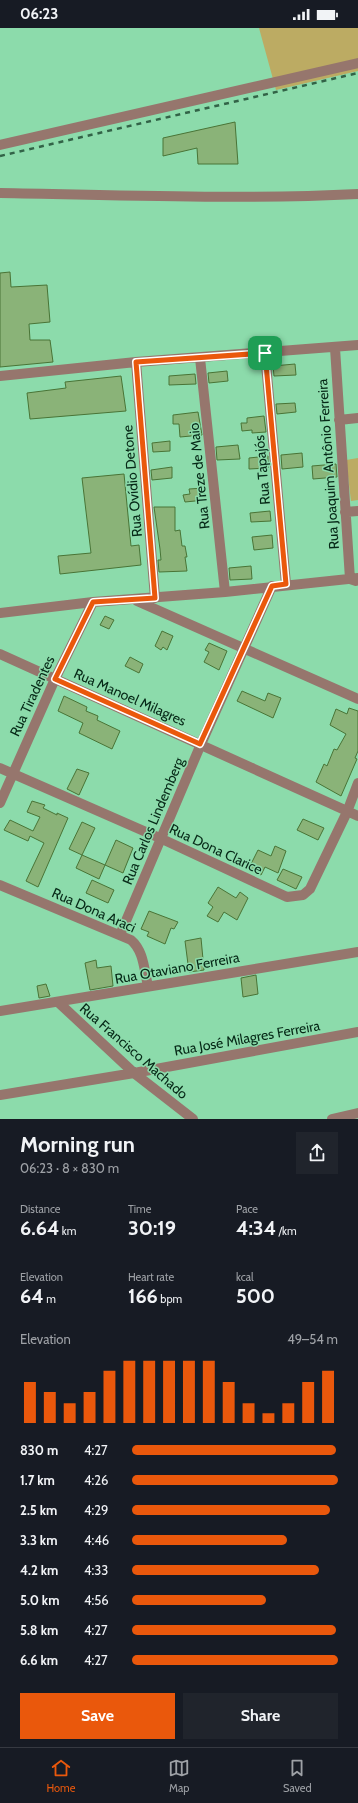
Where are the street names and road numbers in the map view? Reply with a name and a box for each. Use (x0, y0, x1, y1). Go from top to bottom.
street label: Rua Joaquim Antônio Ferreira (313, 378, 343, 550)
street label: Rua Treze de Maio (184, 422, 214, 530)
street label: Rua Ovídio Detone (118, 424, 146, 538)
street label: Rua Tapajós (250, 434, 274, 506)
street label: Rua Tiradentes (5, 653, 59, 739)
street label: Rua Manoel Milagres (71, 664, 189, 730)
street label: Rua Carlos Lindemberg (118, 754, 188, 887)
street label: Rua Dona Clarice (167, 820, 265, 878)
street label: Rua Dona Araci (49, 883, 139, 937)
street label: Rua Otaviano Ferreira (113, 948, 241, 988)
street label: Rua Francisco Machado (76, 999, 192, 1103)
street label: Rua José Milagres Ferreira (173, 1016, 322, 1060)

